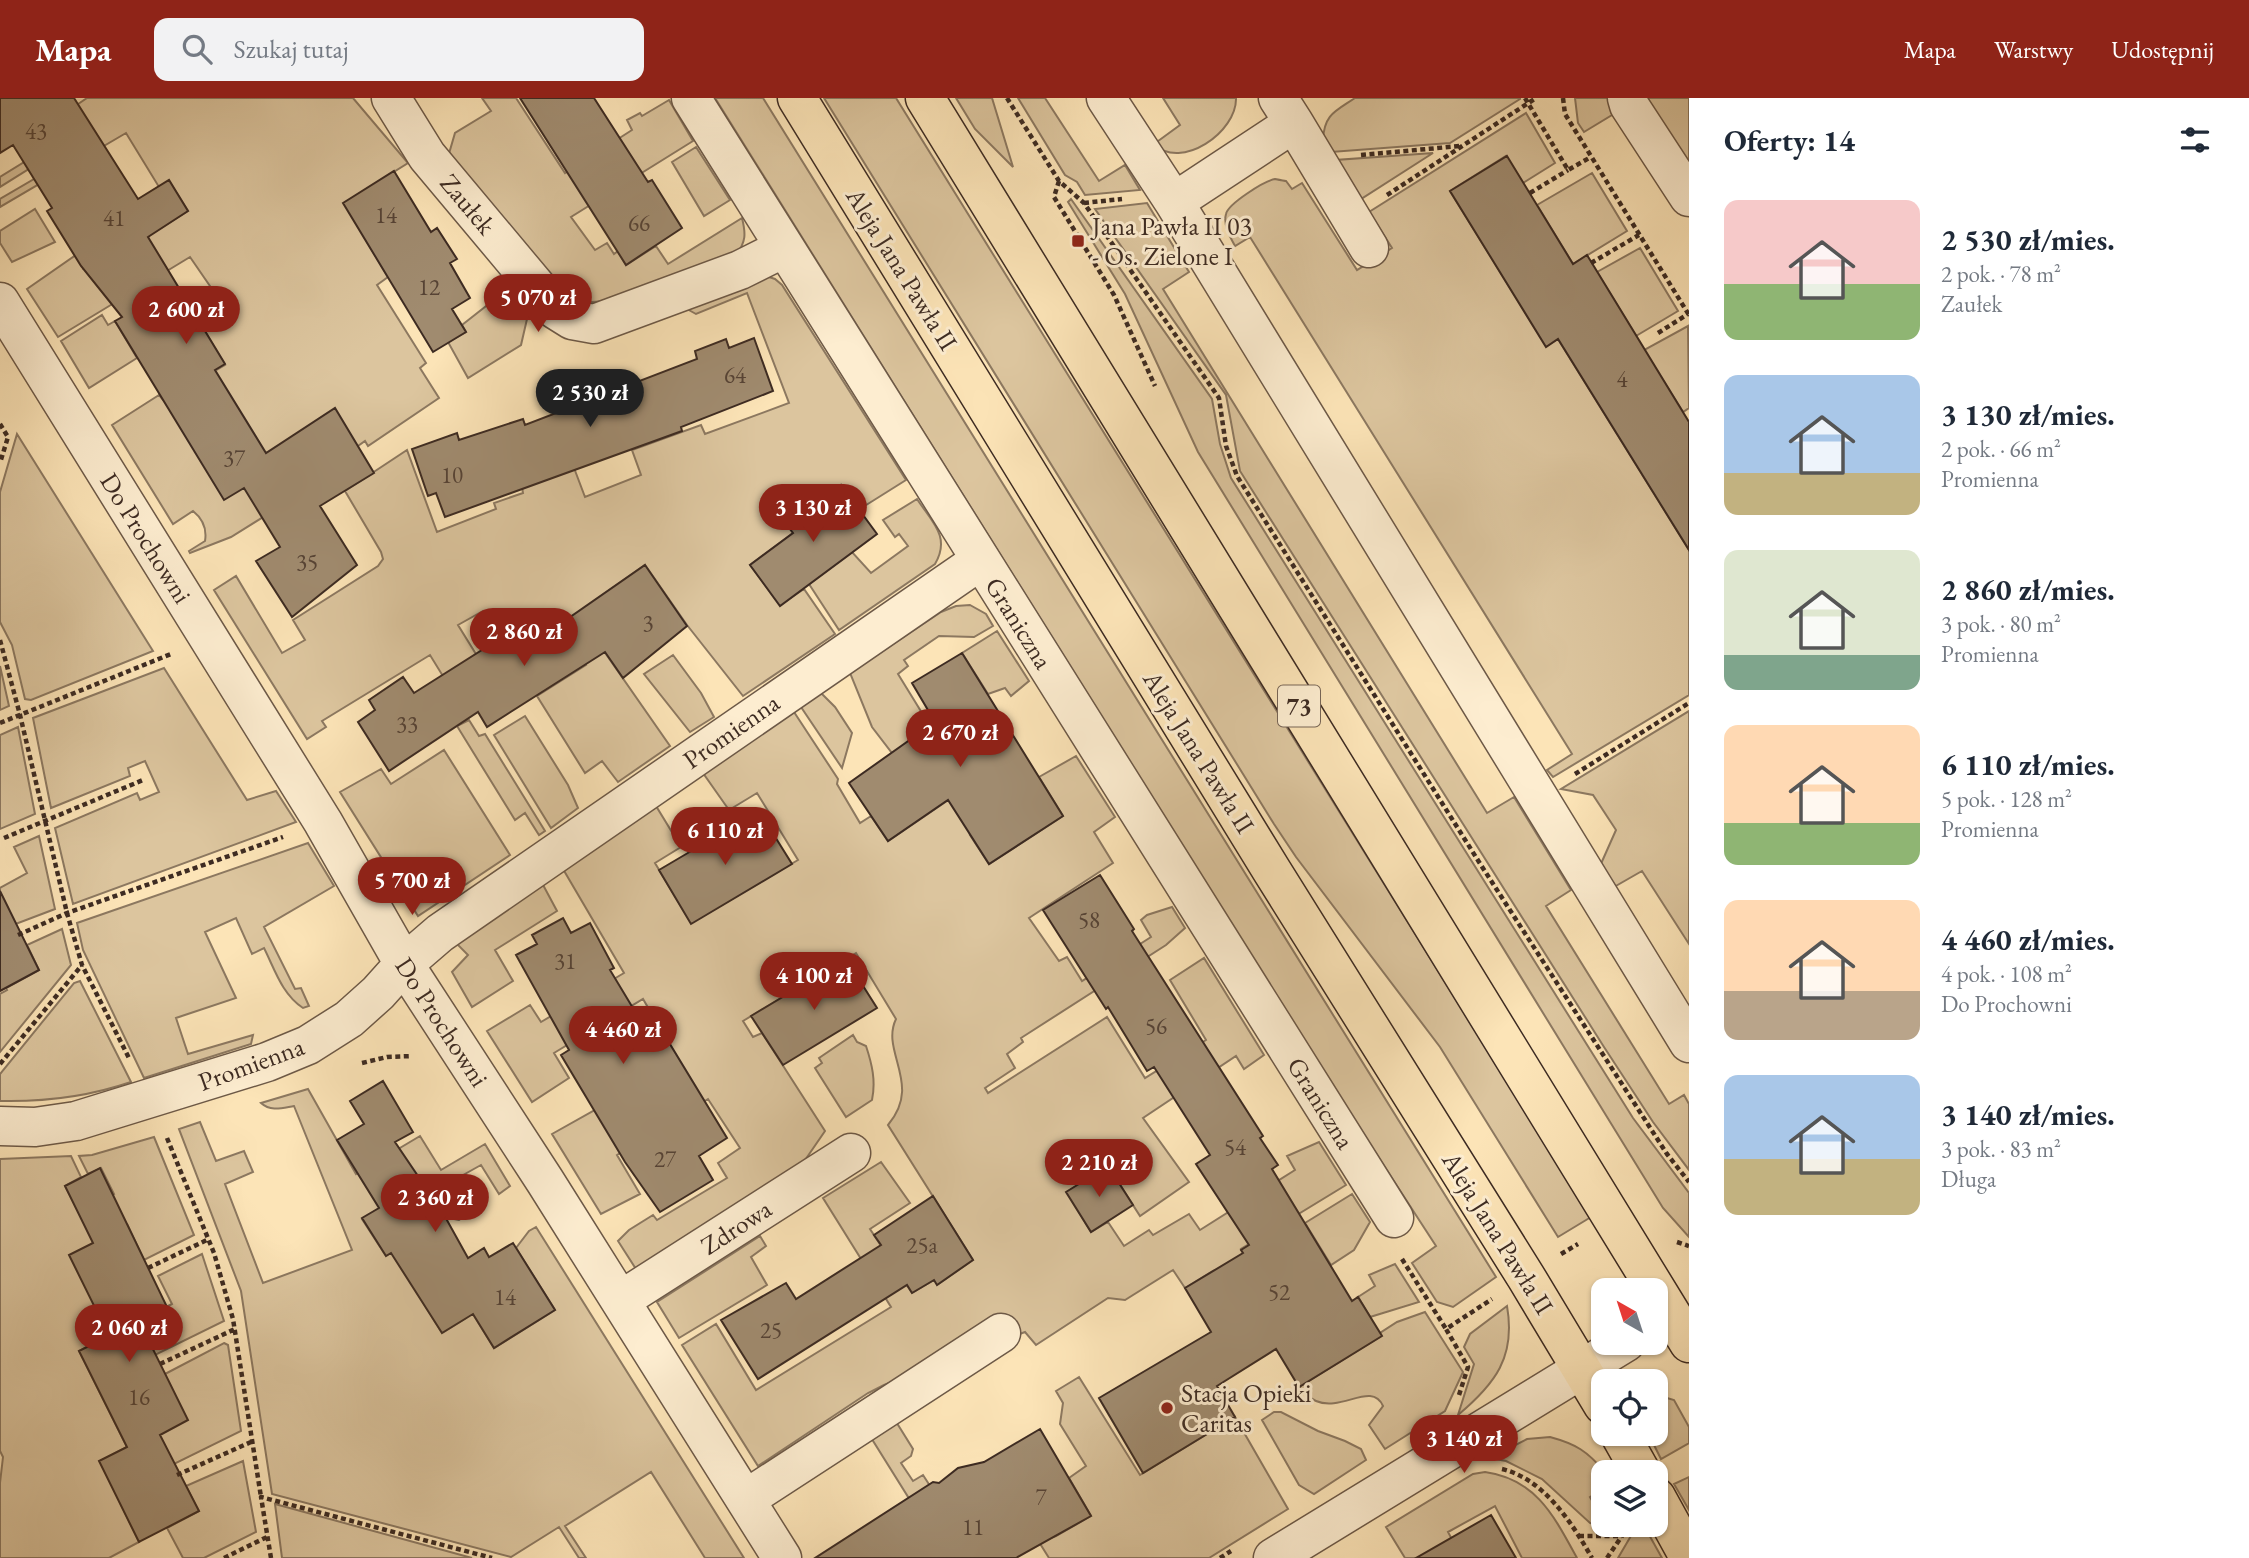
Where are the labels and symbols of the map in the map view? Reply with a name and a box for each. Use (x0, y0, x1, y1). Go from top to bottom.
house number: 43 (25, 116, 47, 146)
street label: Zaułek (433, 167, 504, 242)
street label: Aleja Jana Pawła II (838, 180, 966, 357)
house number: 14 (375, 200, 398, 230)
house number: 41 (103, 203, 125, 233)
house number: 66 (628, 208, 650, 238)
place label: Jana Pawła II 03 - Os. Zielone I (1090, 209, 1252, 273)
marker: Jana Pawła II 03 - Os. Zielone I (1070, 233, 1086, 249)
house number: 12 (418, 272, 440, 302)
pin: 5 070 zł (466, 274, 610, 334)
pin: 2 600 zł (114, 286, 258, 346)
house number: 64 (724, 360, 747, 390)
house number: 4 (1616, 364, 1628, 394)
pin: 2 530 zł (518, 370, 662, 429)
house number: 37 (223, 443, 246, 473)
house number: 10 (441, 460, 463, 490)
street label: Do Prochowni (92, 466, 200, 610)
pin: 3 130 zł (741, 484, 885, 544)
house number: 35 (296, 547, 318, 577)
street label: Graniczna (978, 571, 1061, 676)
pin: 2 860 zł (452, 608, 596, 668)
house number: 3 (642, 608, 654, 638)
street label: Aleja Jana Pawła II (1135, 663, 1263, 840)
street label: Promienna (676, 685, 787, 777)
road number: 73 (1278, 686, 1320, 726)
house number: 33 (396, 709, 418, 739)
pin: 2 670 zł (888, 710, 1032, 769)
pin: 6 110 zł (653, 808, 797, 867)
pin: 5 700 zł (340, 858, 484, 917)
house number: 58 (1078, 905, 1100, 935)
house number: 31 (554, 946, 576, 976)
street label: Do Prochowni (387, 951, 497, 1093)
pin: 4 100 zł (742, 953, 886, 1012)
pin: 4 460 zł (551, 1006, 695, 1066)
house number: 56 (1145, 1011, 1167, 1041)
street label: Promienna (193, 1029, 309, 1099)
street label: Graniczna (1280, 1051, 1363, 1156)
house number: 54 (1224, 1132, 1247, 1162)
pin: 2 210 zł (1027, 1140, 1171, 1199)
house number: 27 (654, 1144, 677, 1174)
street label: Aleja Jana Pawła II (1434, 1144, 1562, 1321)
pin: 2 360 zł (363, 1174, 507, 1234)
street label: Zdrowa (694, 1191, 778, 1262)
house number: 25a (906, 1230, 938, 1260)
house number: 52 (1268, 1277, 1290, 1307)
north arrow (1591, 1278, 1668, 1354)
house number: 14 (494, 1282, 517, 1312)
pin: 2 060 zł (57, 1304, 201, 1364)
house number: 25 (760, 1315, 782, 1345)
place label: Stacja Opieki Caritas (1181, 1376, 1311, 1440)
house number: 16 (128, 1382, 150, 1412)
marker: Stacja Opieki Caritas (1159, 1400, 1175, 1416)
pin: 3 140 zł (1392, 1416, 1536, 1475)
house number: 7 (1035, 1482, 1047, 1512)
house number: 11 (962, 1512, 984, 1542)

